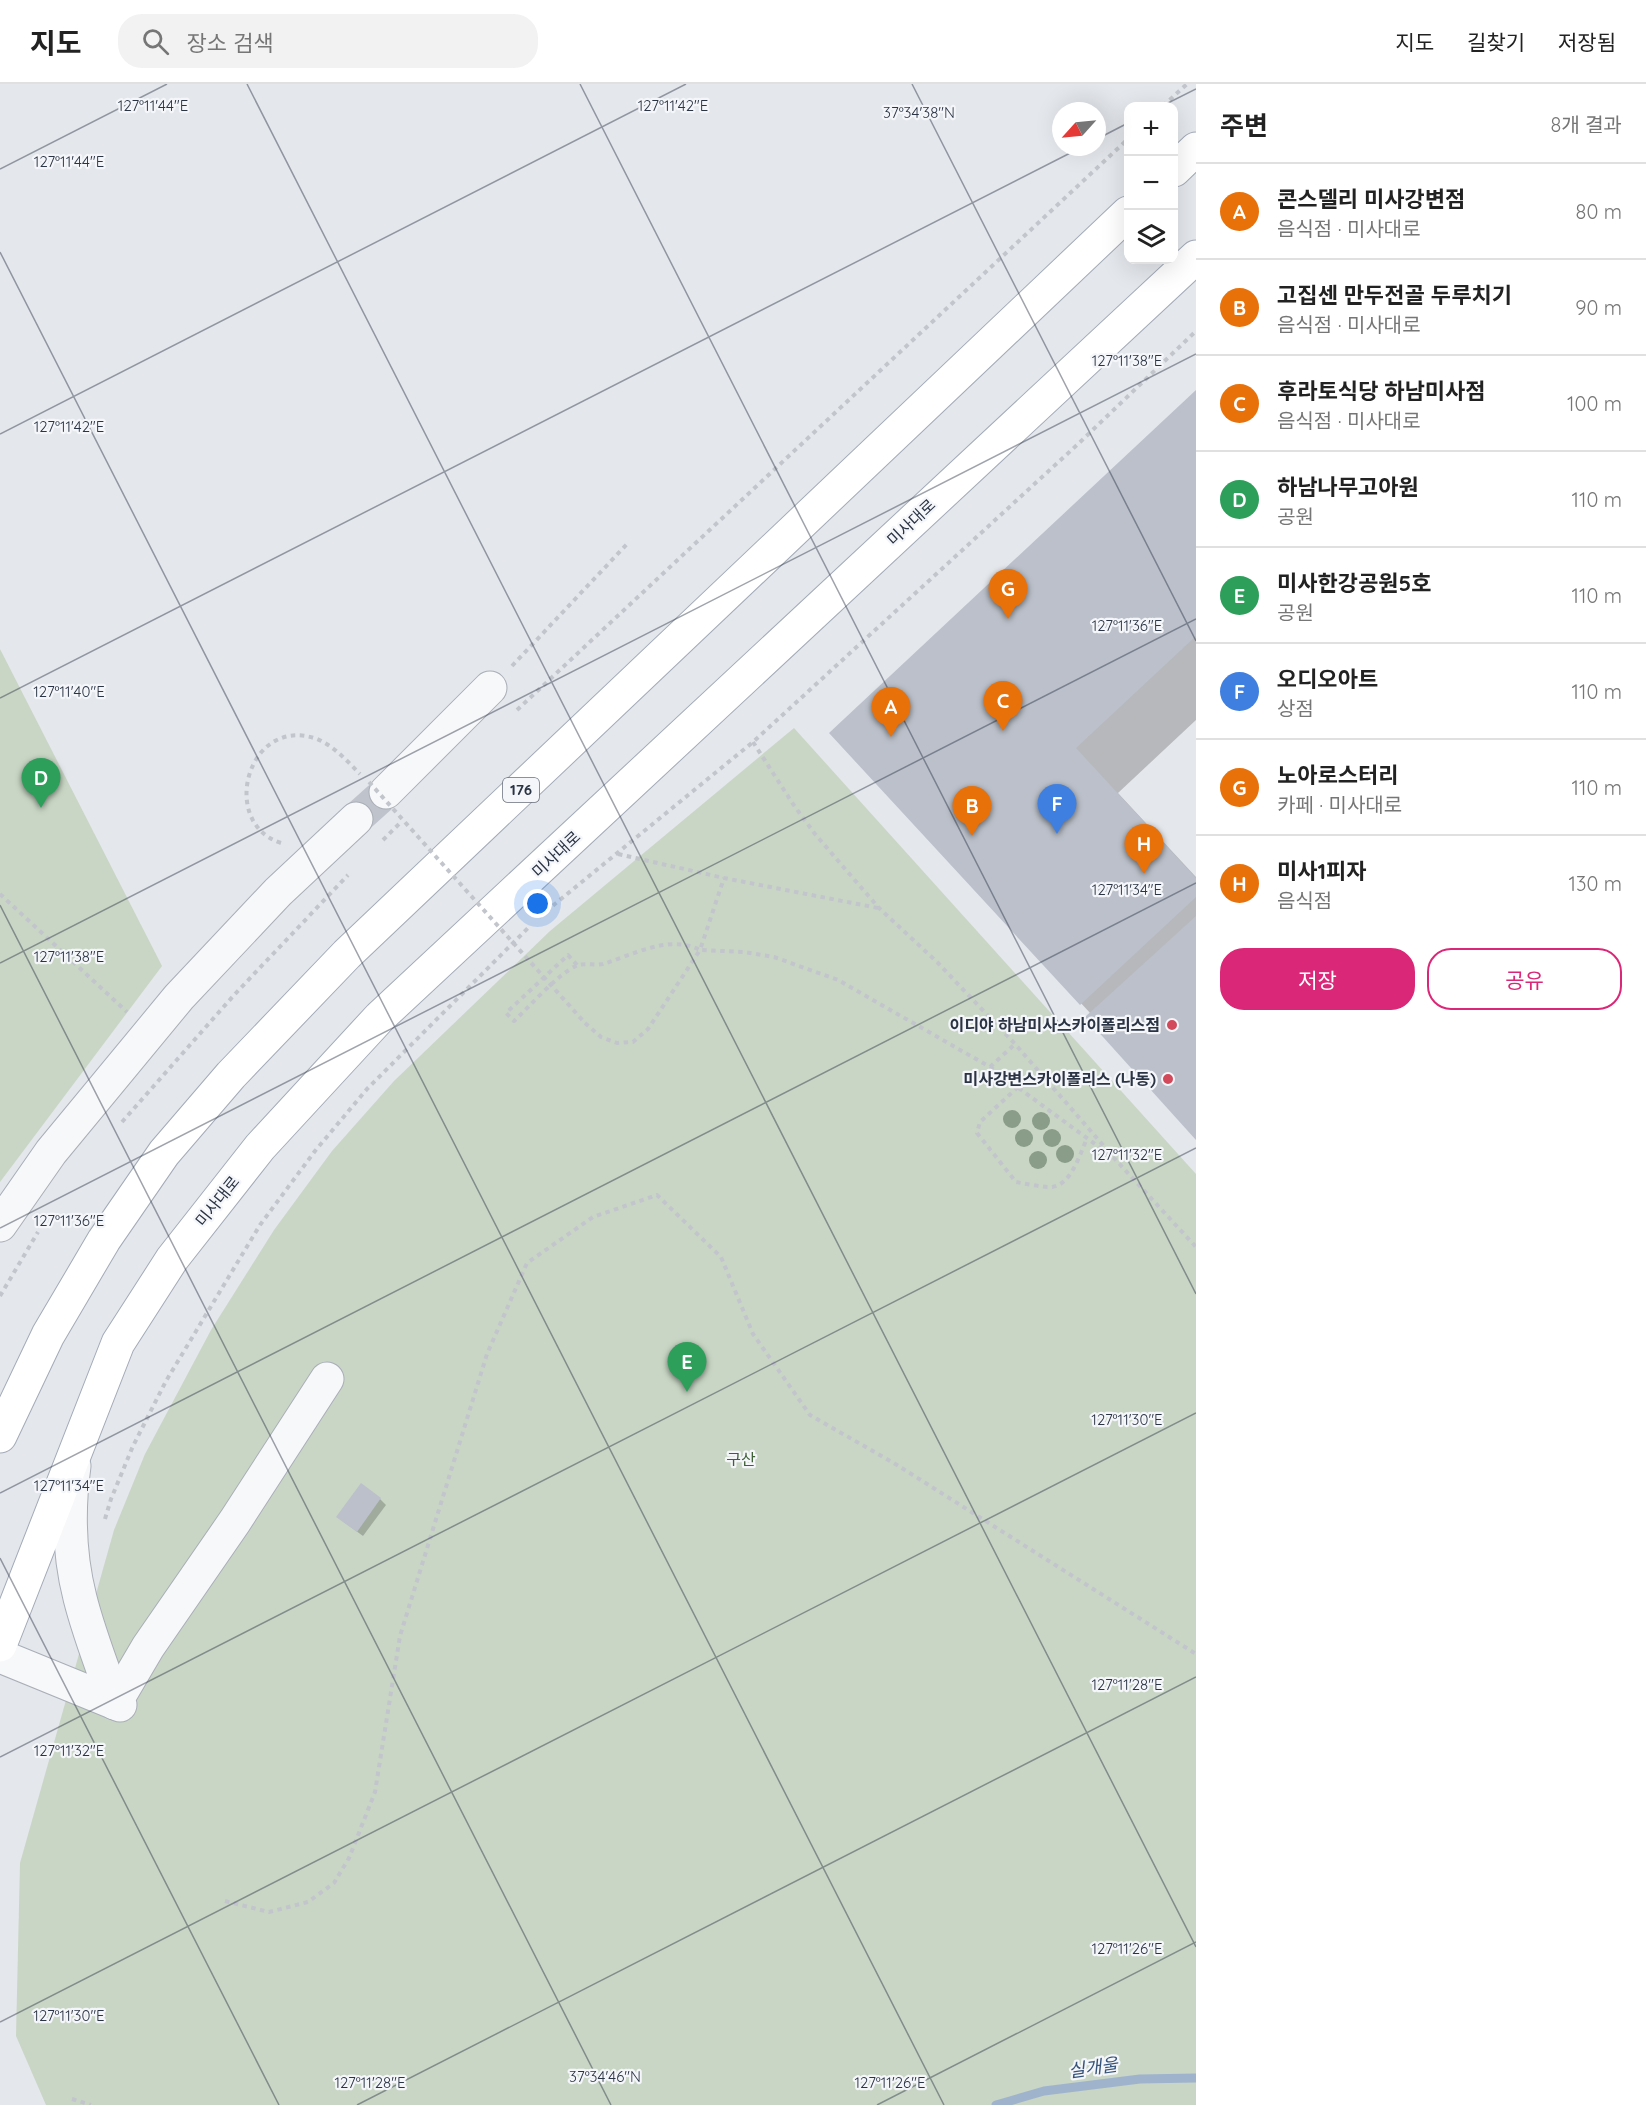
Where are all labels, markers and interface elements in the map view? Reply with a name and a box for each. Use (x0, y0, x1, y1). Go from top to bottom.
search box (118, 14, 538, 68)
text: 지도 (30, 25, 82, 60)
icon: search (139, 25, 172, 58)
text: 장소 검색 (187, 29, 274, 57)
text: 지도 (1395, 29, 1434, 55)
text: 길찾기 (1467, 29, 1525, 55)
text: 저장됨 (1558, 29, 1616, 55)
text: 127°11'44"E (118, 96, 188, 115)
text: 127°11'42"E (638, 96, 708, 115)
north arrow (1052, 102, 1106, 156)
map controls (1124, 102, 1178, 264)
button: + (1124, 102, 1178, 156)
text: 37°34'38"N (883, 103, 955, 122)
text: 주변 (1220, 109, 1268, 142)
text: 8개 결과 (1551, 112, 1622, 137)
text: 127°11'44"E (34, 152, 104, 171)
button: − (1124, 156, 1178, 210)
text: 콘스델리 미사강변점 (1277, 185, 1465, 213)
text: A (1233, 199, 1246, 224)
text: 80 m (1576, 199, 1622, 224)
button: layers (1124, 210, 1178, 264)
text: 음식점 · 미사대로 (1277, 216, 1421, 241)
text: 고집센 만두전골 두루치기 (1277, 281, 1512, 309)
text: B (1233, 295, 1246, 320)
text: 90 m (1575, 295, 1622, 320)
text: 음식점 · 미사대로 (1277, 312, 1421, 337)
text: 127°11'38"E (1092, 351, 1162, 370)
text: 후라토식당 하남미사점 (1277, 377, 1486, 405)
text: C (1233, 391, 1246, 416)
text: 100 m (1567, 391, 1622, 416)
text: 음식점 · 미사대로 (1277, 408, 1421, 433)
text: 127°11'42"E (34, 417, 104, 436)
text: 하남나무고아원 (1277, 473, 1419, 501)
text: D (1232, 487, 1247, 512)
text: 110 m (1572, 487, 1622, 512)
street label: 미사대로 (883, 494, 940, 549)
text: 공원 (1277, 504, 1314, 529)
text: 미사한강공원5호 (1277, 569, 1431, 597)
pin: G (988, 570, 1028, 619)
text: E (1234, 583, 1245, 608)
text: 110 m (1572, 583, 1622, 608)
text: 공원 (1277, 600, 1314, 625)
text: 127°11'36"E (1092, 616, 1162, 635)
text: 오디오아트 (1277, 665, 1378, 693)
text: F (1234, 679, 1245, 704)
text: 110 m (1572, 679, 1622, 704)
text: 127°11'40"E (33, 682, 105, 701)
pin: C (984, 682, 1022, 731)
pin: A (872, 688, 910, 737)
text: 상점 (1277, 696, 1314, 721)
pin: D (22, 758, 60, 808)
text: 노아로스터리 (1277, 761, 1398, 789)
text: G (1233, 775, 1246, 800)
text: 110 m (1572, 775, 1622, 800)
road number: 176 (503, 778, 539, 802)
pin: F (1038, 784, 1076, 834)
pin: B (952, 786, 992, 836)
text: 카페 · 미사대로 (1277, 792, 1402, 817)
pin: H (1124, 824, 1164, 874)
street label: 미사대로 (528, 826, 585, 881)
text: 미사1피자 (1277, 857, 1367, 885)
text: H (1232, 871, 1247, 896)
text: 130 m (1569, 871, 1622, 896)
text: 127°11'34"E (1092, 880, 1162, 899)
text: 음식점 (1277, 888, 1332, 913)
your location (523, 889, 552, 918)
text: 127°11'38"E (34, 947, 104, 966)
button: 저장 (1220, 948, 1415, 1010)
button: 공유 (1427, 948, 1622, 1010)
place label: 이디야 하남미사스카이폴리스점 (949, 1015, 1160, 1035)
marker: 이디야 하남미사스카이폴리스점 (1165, 1018, 1179, 1032)
place label: 미사강변스카이폴리스 (나동) (963, 1069, 1156, 1089)
marker: 미사강변스카이폴리스 (나동) (1161, 1072, 1175, 1086)
text: 127°11'32"E (1092, 1145, 1162, 1164)
street label: 미사대로 (191, 1172, 243, 1230)
text: 127°11'36"E (34, 1211, 104, 1230)
pin: E (668, 1342, 706, 1392)
text: 127°11'30"E (1091, 1410, 1163, 1429)
park label: 구산 (726, 1449, 756, 1469)
text: 127°11'34"E (34, 1476, 104, 1495)
text: 127°11'28"E (1092, 1675, 1162, 1694)
text: 127°11'32"E (34, 1741, 104, 1760)
text: 127°11'26"E (1092, 1939, 1162, 1958)
text: 127°11'30"E (33, 2006, 105, 2025)
water label: 실개울 (1067, 2052, 1121, 2082)
text: 37°34'46"N (569, 2067, 641, 2086)
text: 127°11'28"E (335, 2073, 405, 2092)
text: 127°11'26"E (855, 2073, 925, 2092)

